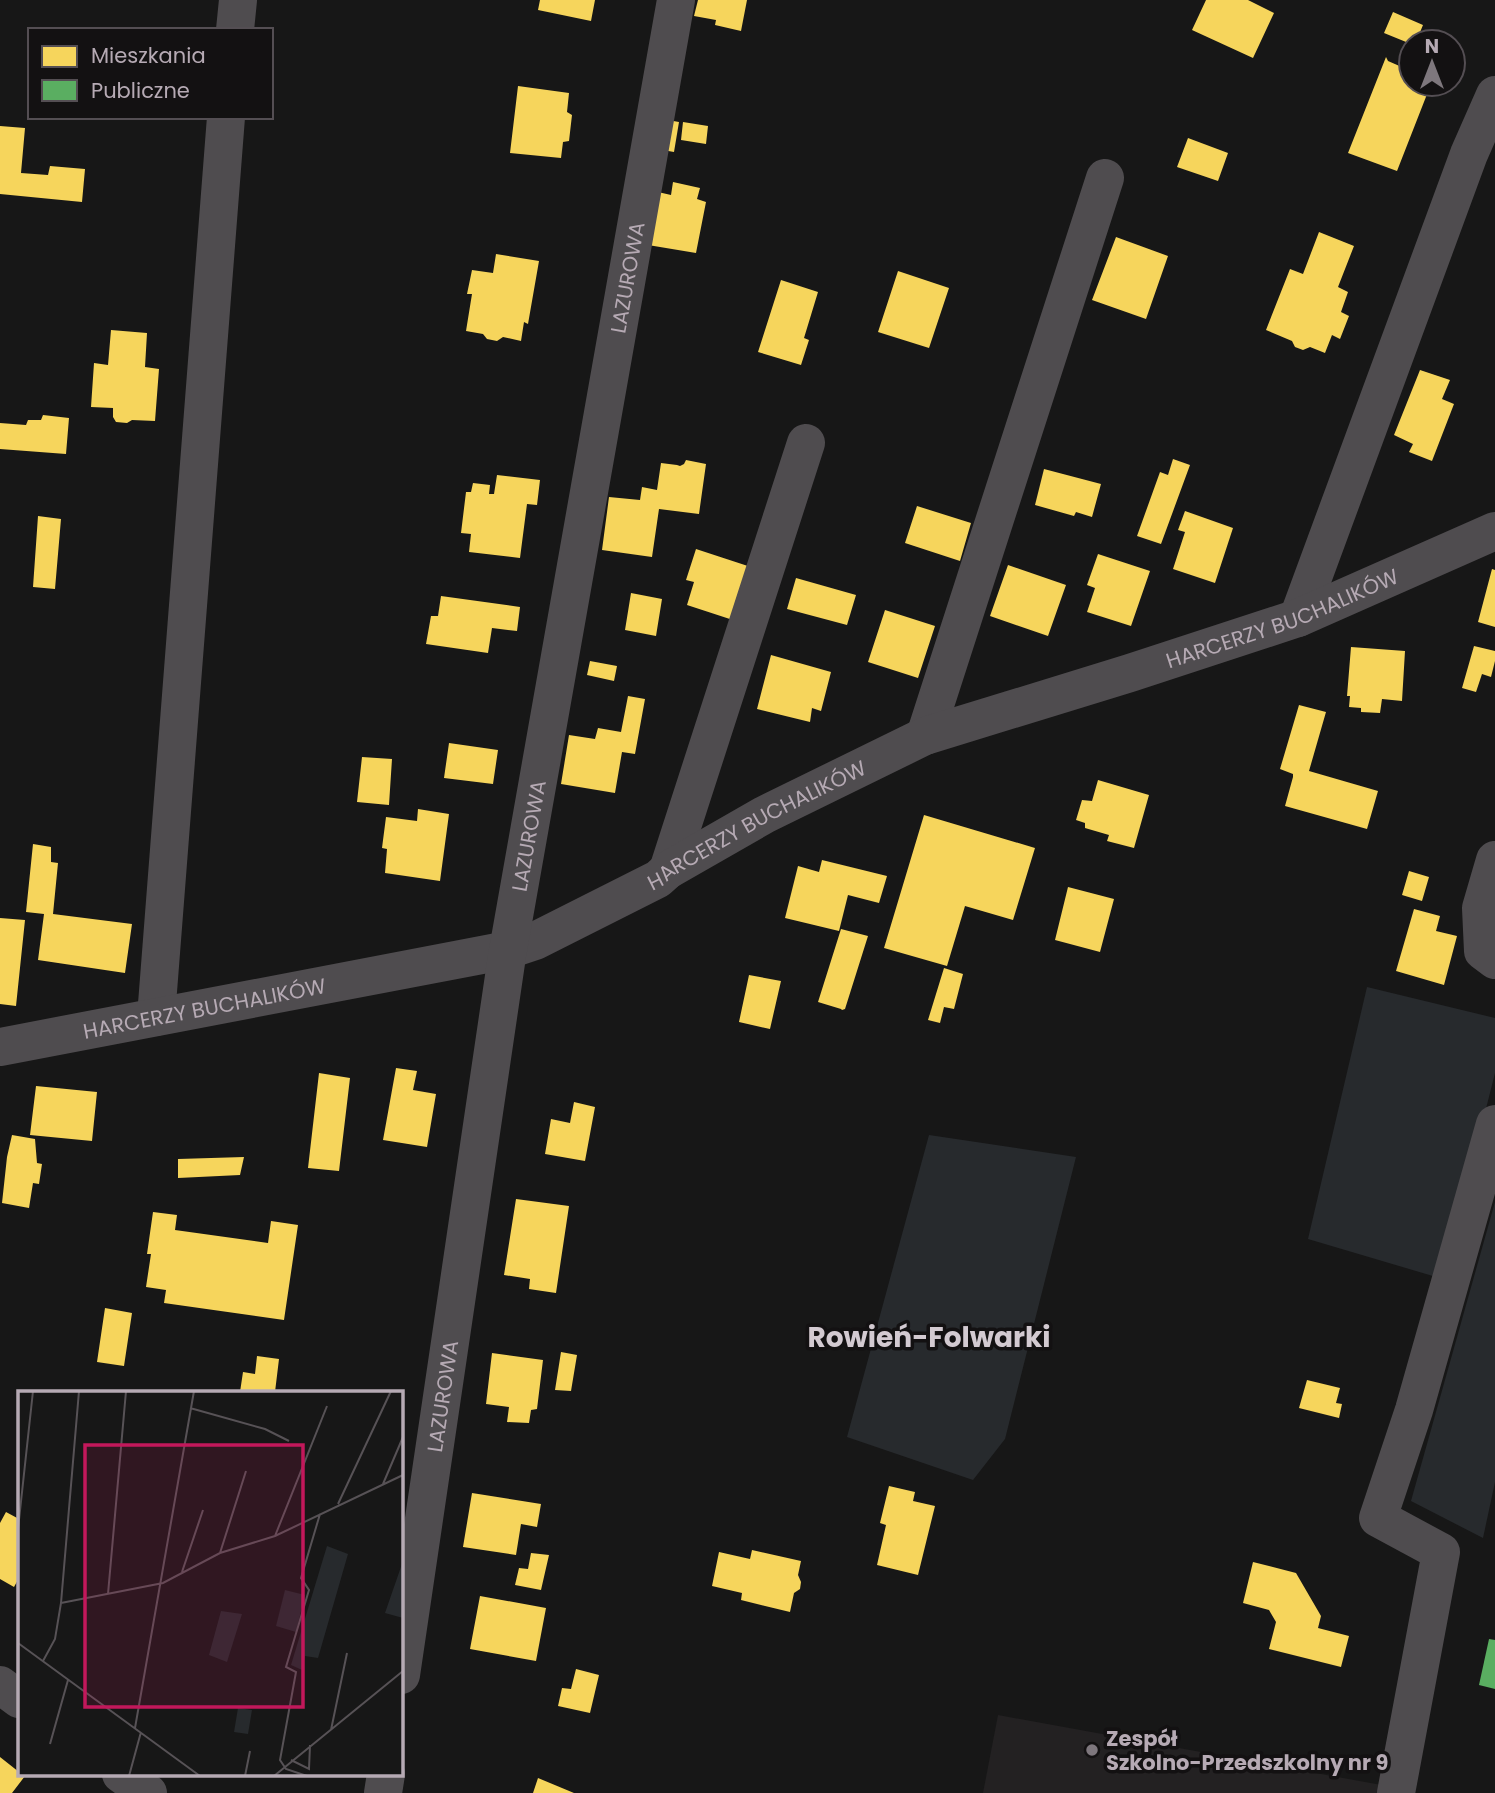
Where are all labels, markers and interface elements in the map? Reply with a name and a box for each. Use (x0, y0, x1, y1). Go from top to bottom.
legend (28, 28, 273, 119)
north arrow (1397, 28, 1467, 98)
text: N (1425, 33, 1439, 60)
text: Mieszkania (91, 41, 206, 70)
text: Publiczne (91, 76, 190, 105)
street label: LAZUROWA (603, 219, 651, 335)
street label: HARCERZY BUCHALIKÓW (1162, 561, 1403, 675)
street label: HARCERZY BUCHALIKÓW (642, 753, 871, 897)
street label: LAZUROWA (504, 778, 552, 894)
street label: HARCERZY BUCHALIKÓW (81, 971, 329, 1045)
district label: Rowień-Folwarki (807, 1318, 1051, 1357)
street label: LAZUROWA (420, 1338, 465, 1454)
inset map (18, 1391, 402, 1776)
place label: Zespół Szkolno-Przedszkolny nr 9 (1106, 1724, 1388, 1777)
marker: Zespół Szkolno-Przedszkolny nr 9 (1084, 1742, 1100, 1758)

